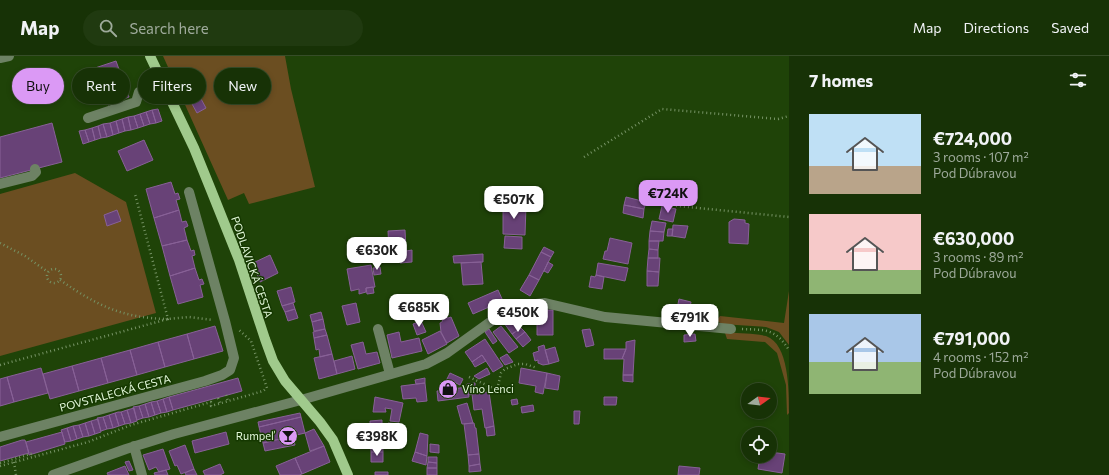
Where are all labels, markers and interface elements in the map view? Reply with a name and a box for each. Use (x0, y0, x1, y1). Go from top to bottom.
search box (83, 10, 363, 46)
text: Map (20, 16, 59, 39)
icon: search (97, 17, 119, 39)
text: Search here (129, 19, 209, 37)
text: Map (913, 19, 942, 36)
text: Directions (964, 19, 1029, 36)
text: Saved (1051, 19, 1089, 36)
chip: Buy (12, 68, 64, 104)
chip: Rent (72, 68, 130, 104)
chip: Filters (138, 68, 206, 104)
chip: New (214, 68, 271, 104)
icon: filters (1067, 69, 1089, 91)
text: 7 homes (809, 70, 873, 91)
text: €724,000 (933, 128, 1012, 149)
icon: home (841, 130, 889, 178)
text: 3 rooms · 107 m² (933, 149, 1029, 165)
text: Pod Dúbravou (933, 165, 1016, 181)
pin: €724K (640, 180, 696, 214)
text: €724K (648, 185, 688, 201)
pin: €507K (486, 186, 542, 220)
text: €507K (493, 191, 535, 207)
street label: PODLAVICKÁ CESTA (229, 214, 277, 320)
text: €630,000 (933, 228, 1014, 249)
icon: home (841, 230, 889, 278)
pin: €630K (349, 237, 405, 271)
text: €630K (356, 242, 398, 258)
text: 3 rooms · 89 m² (933, 249, 1024, 265)
text: Pod Dúbravou (933, 265, 1016, 281)
pin: €685K (391, 294, 447, 328)
text: €685K (398, 299, 440, 315)
pin: €450K (490, 299, 546, 333)
text: €450K (497, 304, 539, 320)
pin: €791K (662, 304, 718, 338)
text: €791K (670, 309, 710, 325)
text: €791,000 (933, 328, 1010, 349)
icon: home (841, 330, 889, 378)
text: 4 rooms · 152 m² (933, 349, 1028, 365)
text: Pod Dúbravou (933, 365, 1016, 381)
street label: POVSTALECKÁ CESTA (58, 370, 172, 414)
shop icon: Víno Lenci (437, 378, 459, 400)
place label: Víno Lenci (462, 382, 514, 395)
north arrow (741, 383, 777, 419)
map controls (741, 383, 777, 463)
pin: €398K (349, 423, 405, 457)
bar icon: Rumpeľ (277, 425, 299, 447)
button: locate (741, 427, 777, 463)
text: €398K (356, 428, 398, 444)
place label: Rumpeľ (236, 429, 275, 442)

